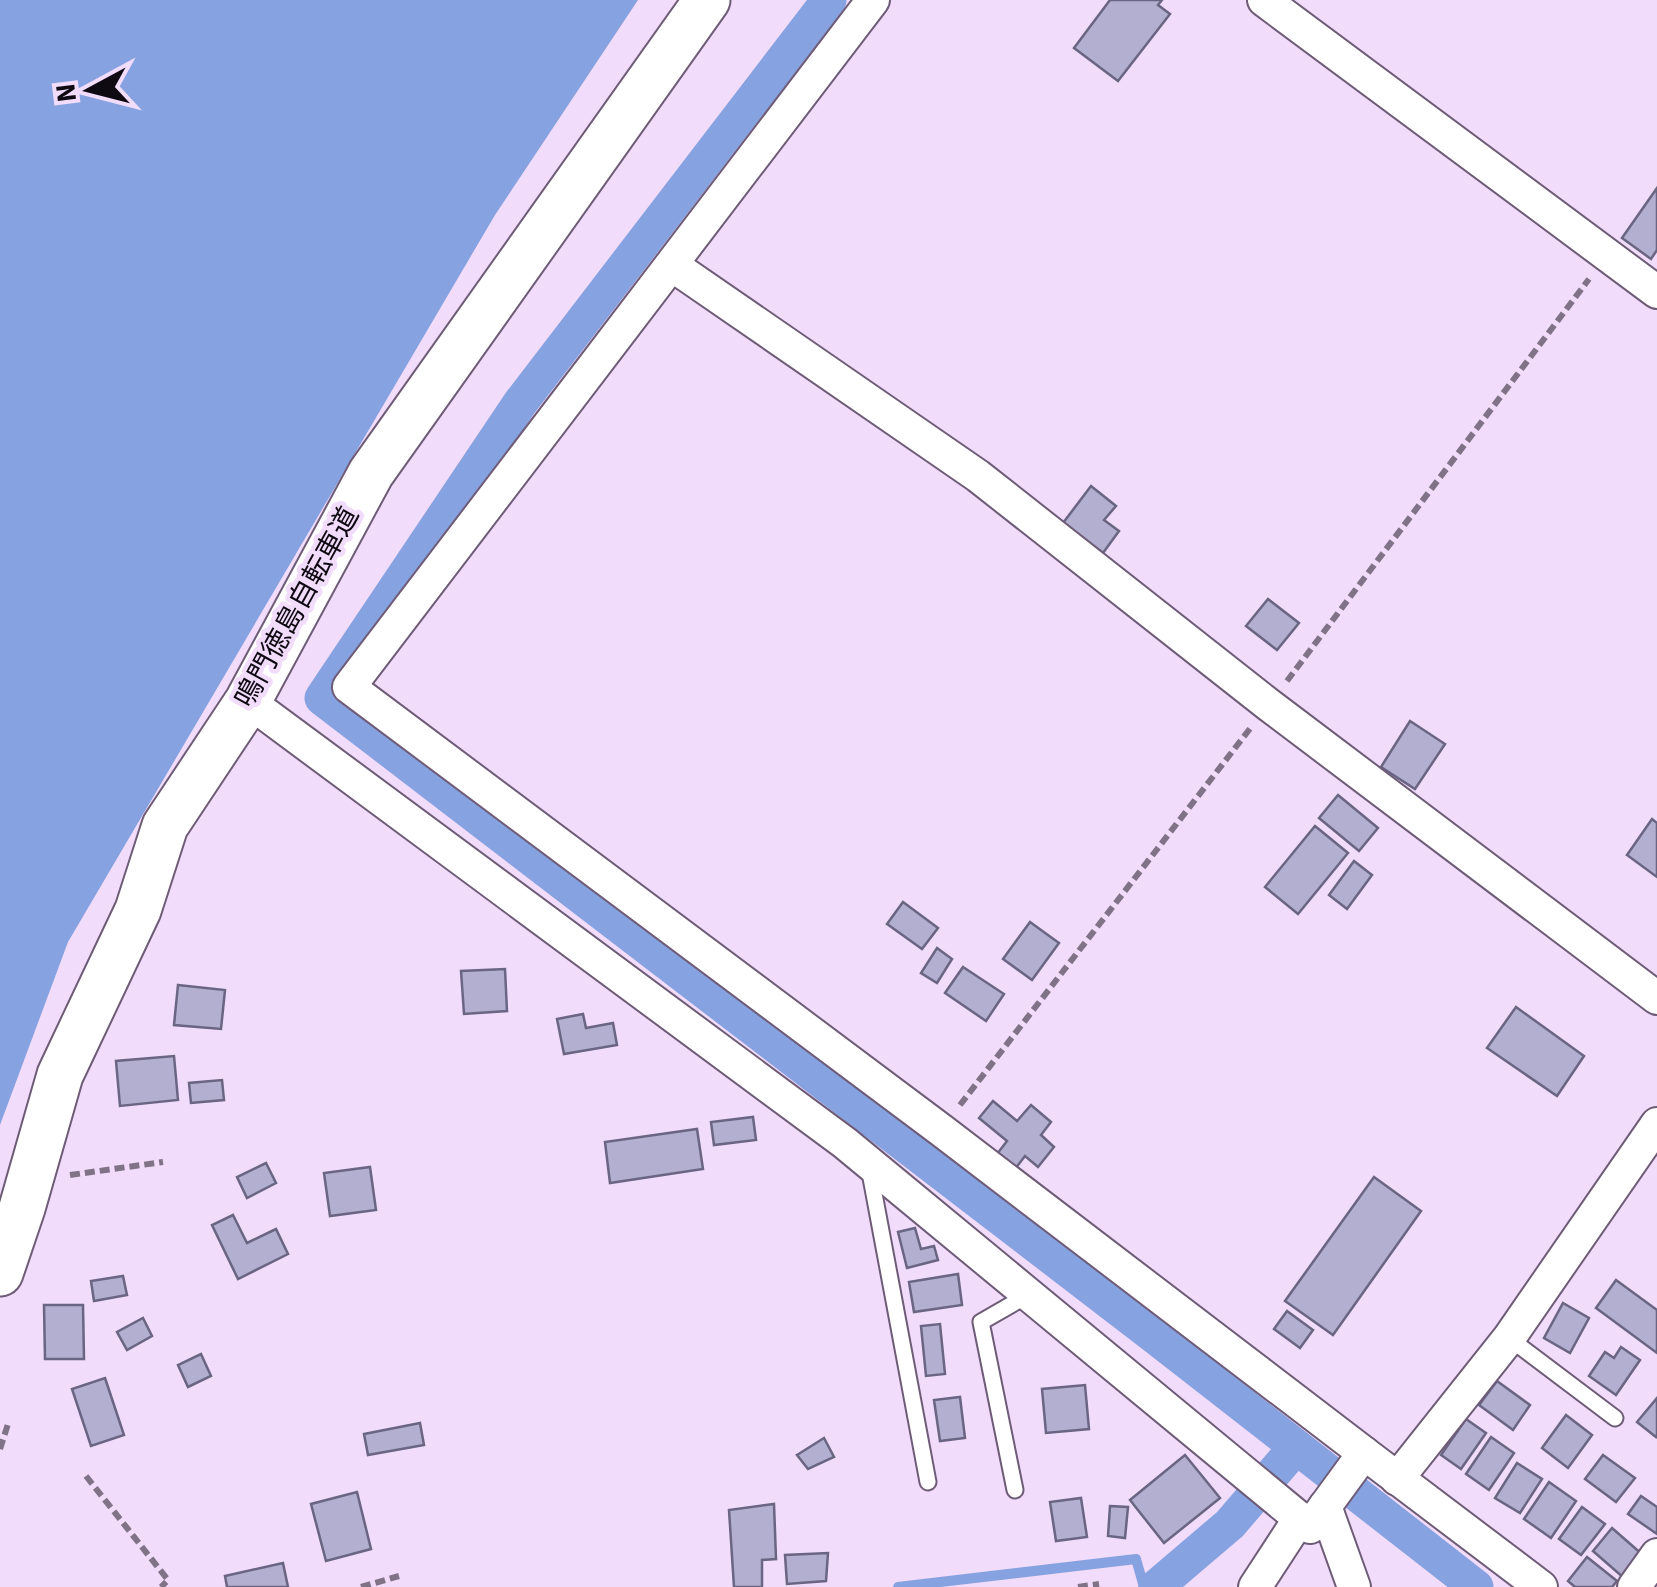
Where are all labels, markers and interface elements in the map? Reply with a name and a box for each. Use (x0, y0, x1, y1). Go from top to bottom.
north arrow (40, 40, 140, 140)
text: N (45, 81, 87, 105)
street label: 鳴門徳島自転車道 (225, 499, 369, 715)

